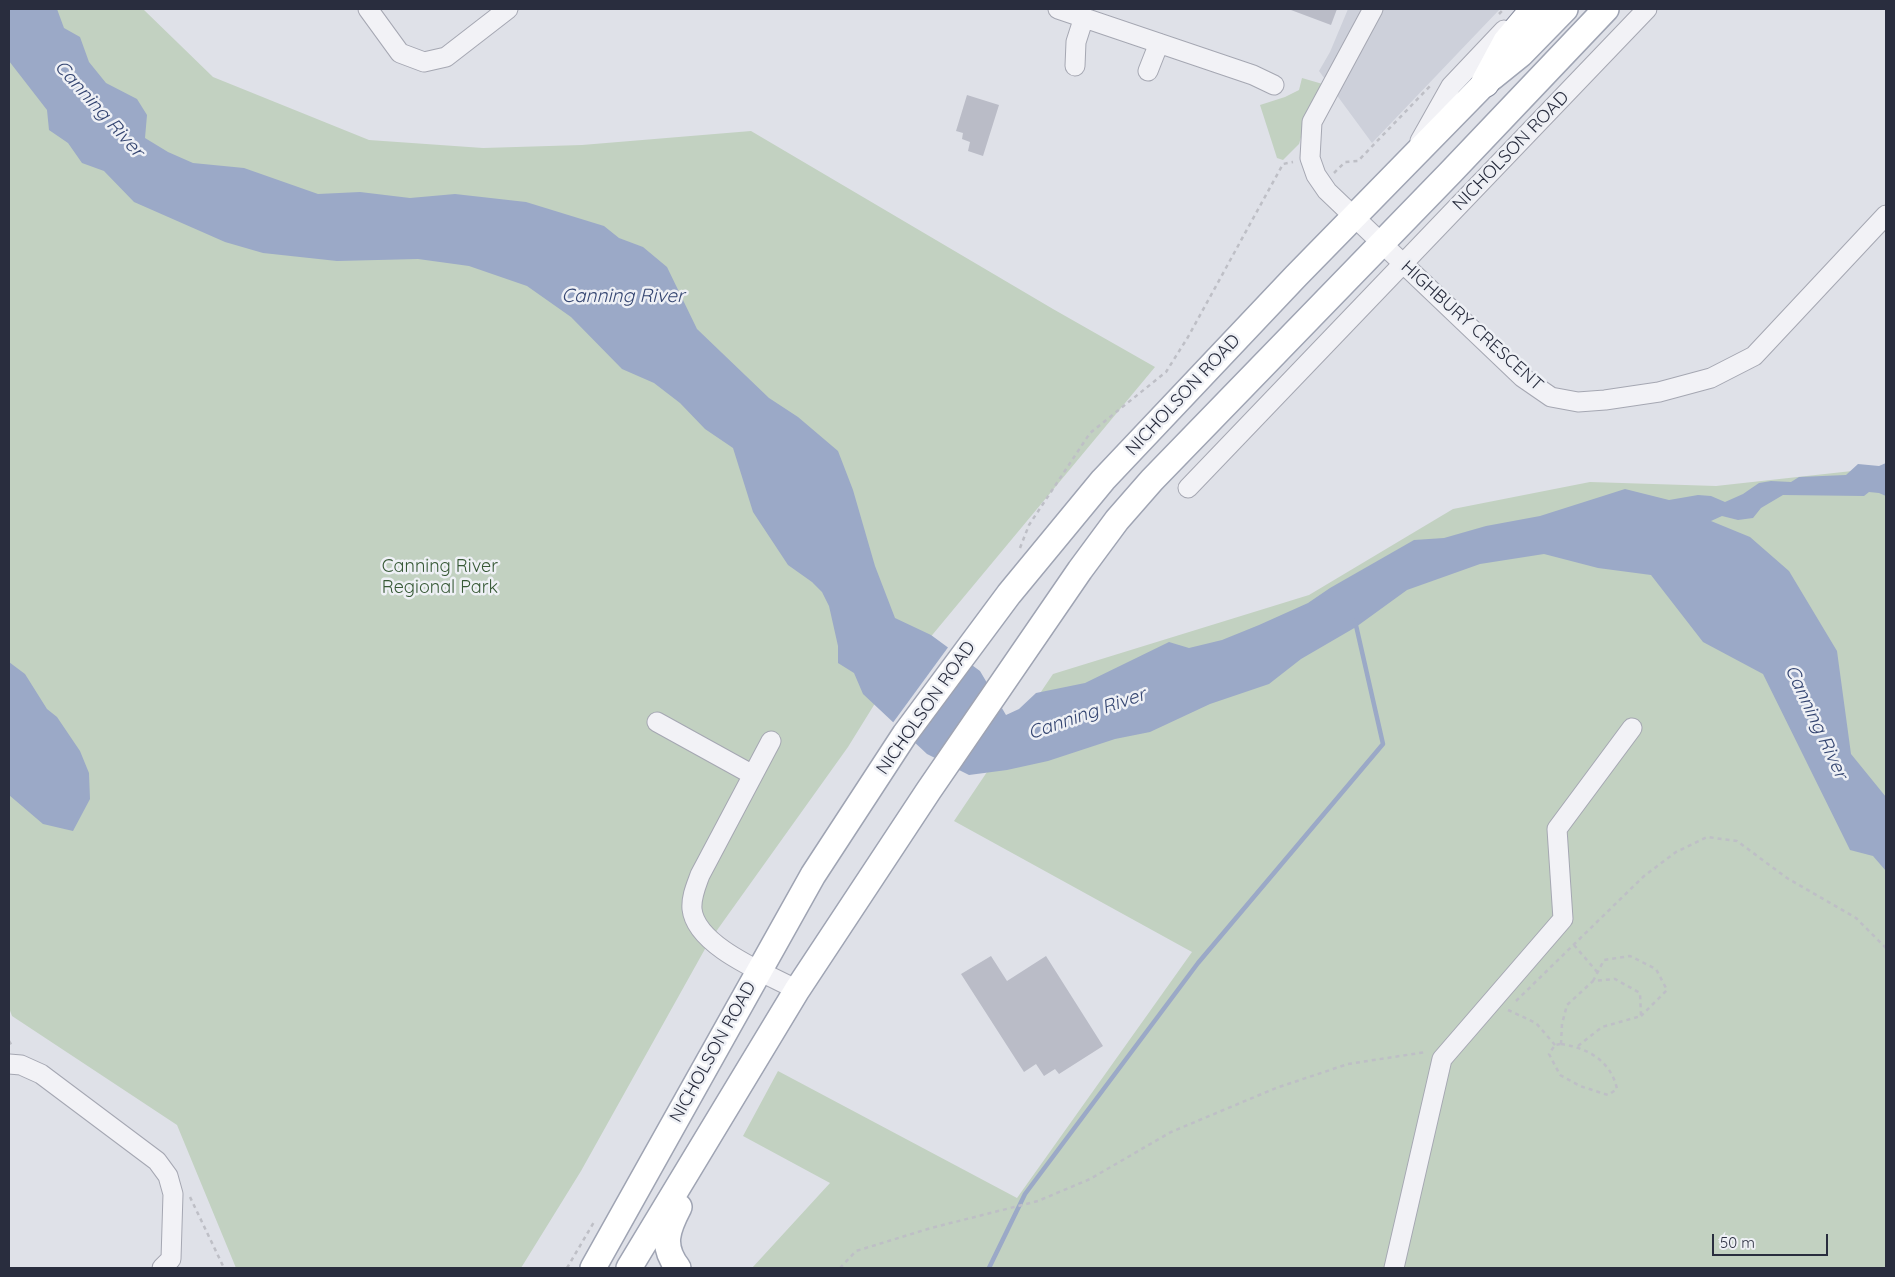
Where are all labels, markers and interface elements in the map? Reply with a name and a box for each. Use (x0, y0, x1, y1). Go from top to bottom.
water label: Canning River (49, 56, 149, 162)
street label: NICHOLSON ROAD (1448, 87, 1574, 215)
street label: HIGHBURY CRESCENT (1396, 256, 1548, 396)
water label: Canning River (562, 285, 684, 307)
street label: NICHOLSON ROAD (1121, 330, 1245, 460)
park label: Canning River Regional Park (382, 556, 498, 598)
street label: NICHOLSON ROAD (872, 637, 980, 779)
water label: Canning River (1780, 662, 1852, 782)
water label: Canning River (1025, 683, 1149, 745)
street label: NICHOLSON ROAD (665, 978, 761, 1126)
scale bar (1715, 1224, 1831, 1256)
text: 50 m (1720, 1233, 1755, 1252)

